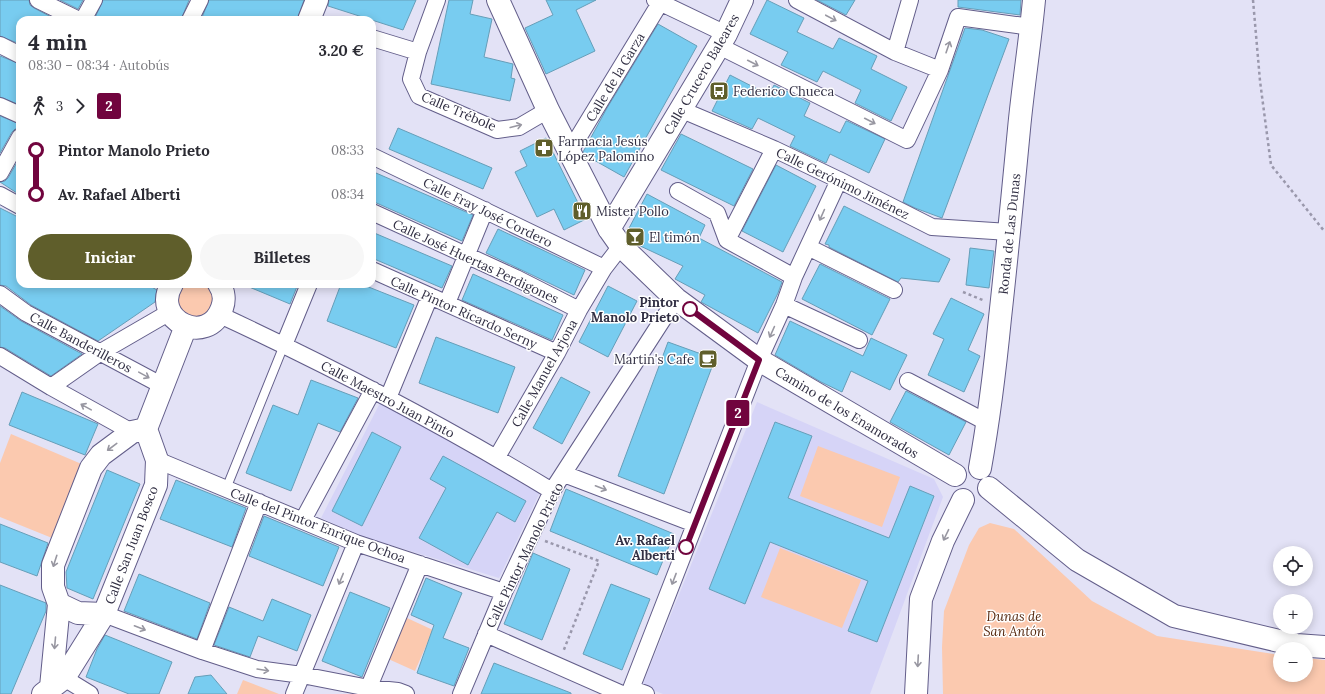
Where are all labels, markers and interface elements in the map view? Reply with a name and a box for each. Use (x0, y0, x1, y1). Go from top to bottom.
street label: Calle Crucero Baleares (660, 11, 743, 138)
one-way arrow (825, 15, 837, 22)
text: 4 min (28, 28, 87, 56)
street label: Calle de la Garza (582, 29, 649, 125)
one-way arrow (945, 40, 952, 53)
text: 3.20 € (318, 41, 364, 60)
text: 08:30 – 08:34 · Autobús (28, 57, 169, 74)
one-way arrow (747, 60, 759, 67)
bus stop icon: Federico Chueca (708, 80, 730, 102)
place label: Federico Chueca (733, 83, 834, 100)
street label: Calle Trébole (419, 88, 499, 135)
icon: walk (28, 95, 50, 117)
icon: forward (69, 95, 91, 117)
text: 2 (105, 97, 113, 115)
text: 3 (56, 98, 63, 115)
one-way arrow (864, 118, 876, 125)
one-way arrow (509, 122, 522, 130)
place label: Farmacia Jesús López Palomino (558, 133, 655, 165)
pharmacy icon: Farmacia Jesús López Palomino (533, 137, 555, 159)
text: Pintor Manolo Prieto (58, 141, 210, 160)
text: 08:33 (331, 142, 364, 159)
street label: Calle Gerónimo Jiménez (773, 144, 913, 223)
street label: Ronda de Las Dunas (995, 173, 1024, 295)
street label: Calle Fray José Cordero (420, 174, 556, 251)
text: Av. Rafael Alberti (58, 185, 180, 204)
text: 08:34 (331, 186, 364, 203)
restaurant icon: Mister Pollo (571, 200, 593, 222)
place label: Mister Pollo (596, 203, 669, 220)
one-way arrow (818, 209, 826, 221)
street label: Calle José Huertas Perdigones (390, 215, 562, 307)
bar icon: El timón (624, 226, 646, 248)
place label: El timón (649, 229, 700, 246)
button: Iniciar (28, 234, 192, 280)
button: Billetes (200, 234, 364, 280)
street label: Calle Pintor Ricardo Serny (388, 272, 540, 353)
place label: Pintor Manolo Prieto (591, 294, 680, 326)
marker: Pintor Manolo Prieto (682, 301, 698, 317)
street label: Calle Banderilleros (27, 308, 135, 377)
street label: Calle Manuel Arjona (508, 316, 581, 430)
one-way arrow (767, 326, 775, 338)
cafe icon: Martin's Cafe (697, 348, 719, 370)
place label: Martin's Cafe (614, 351, 694, 368)
street label: Calle Maestro Juan Pinto (318, 357, 458, 442)
street label: Camino de los Enamorados (772, 363, 922, 462)
one-way arrow (138, 372, 150, 379)
line badge: 2 (725, 400, 751, 426)
one-way arrow (80, 402, 92, 410)
text: 2 (734, 404, 742, 422)
one-way arrow (107, 443, 118, 451)
street label: Calle Pintor Manolo Prieto (482, 479, 567, 631)
street label: Calle San Juan Bosco (101, 483, 162, 607)
street label: Calle del Pintor Enrique Ochoa (228, 484, 408, 567)
one-way arrow (594, 485, 606, 493)
one-way arrow (942, 529, 949, 541)
place label: Av. Rafael Alberti (615, 532, 675, 564)
marker: Av. Rafael Alberti (678, 539, 694, 555)
map controls (1273, 546, 1313, 682)
button: locate (1273, 546, 1313, 586)
one-way arrow (51, 554, 58, 567)
one-way arrow (337, 572, 345, 584)
one-way arrow (670, 572, 677, 584)
button: + (1273, 594, 1313, 634)
park label: Dunas de San Antón (983, 608, 1045, 640)
one-way arrow (134, 624, 146, 632)
one-way arrow (51, 636, 59, 649)
button: − (1273, 642, 1313, 682)
one-way arrow (914, 654, 921, 667)
one-way arrow (256, 666, 269, 674)

